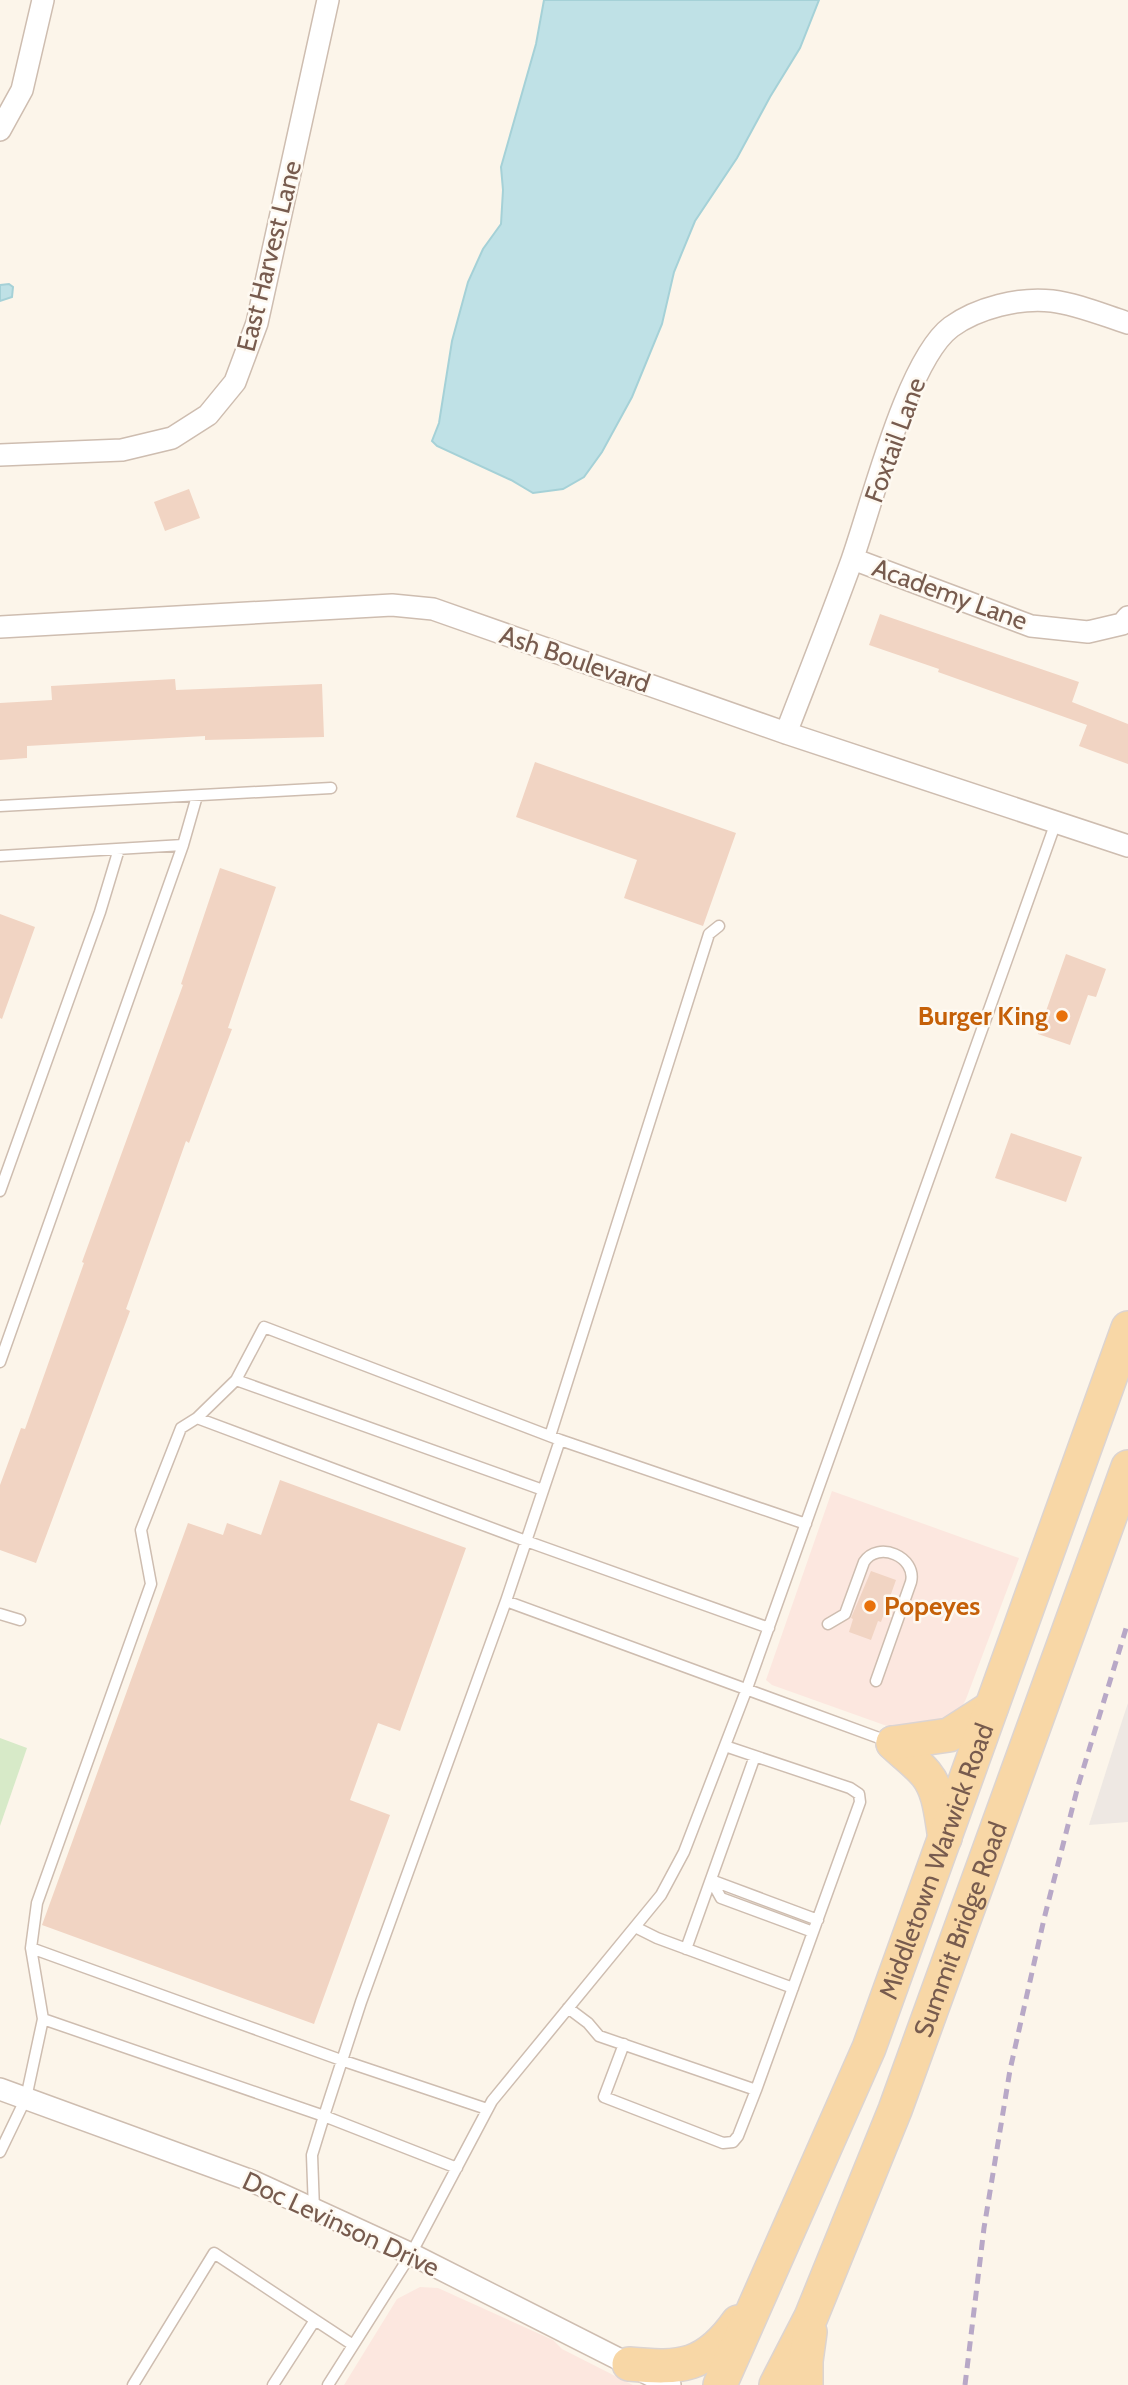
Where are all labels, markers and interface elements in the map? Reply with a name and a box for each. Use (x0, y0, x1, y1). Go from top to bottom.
street label: East Harvest Lane (230, 157, 308, 355)
street label: Foxtail Lane (858, 373, 932, 507)
street label: Academy Lane (868, 551, 1032, 637)
street label: Ash Boulevard (496, 618, 654, 700)
place label: Burger King (918, 1000, 1048, 1032)
marker: Burger King (1054, 1008, 1070, 1024)
place label: Popeyes (884, 1590, 980, 1622)
marker: Popeyes (862, 1598, 878, 1614)
street label: Middletown Warwick Road (872, 1719, 1001, 2004)
street label: Summit Bridge Road (907, 1817, 1014, 2041)
street label: Doc Levinson Drive (238, 2164, 444, 2284)

